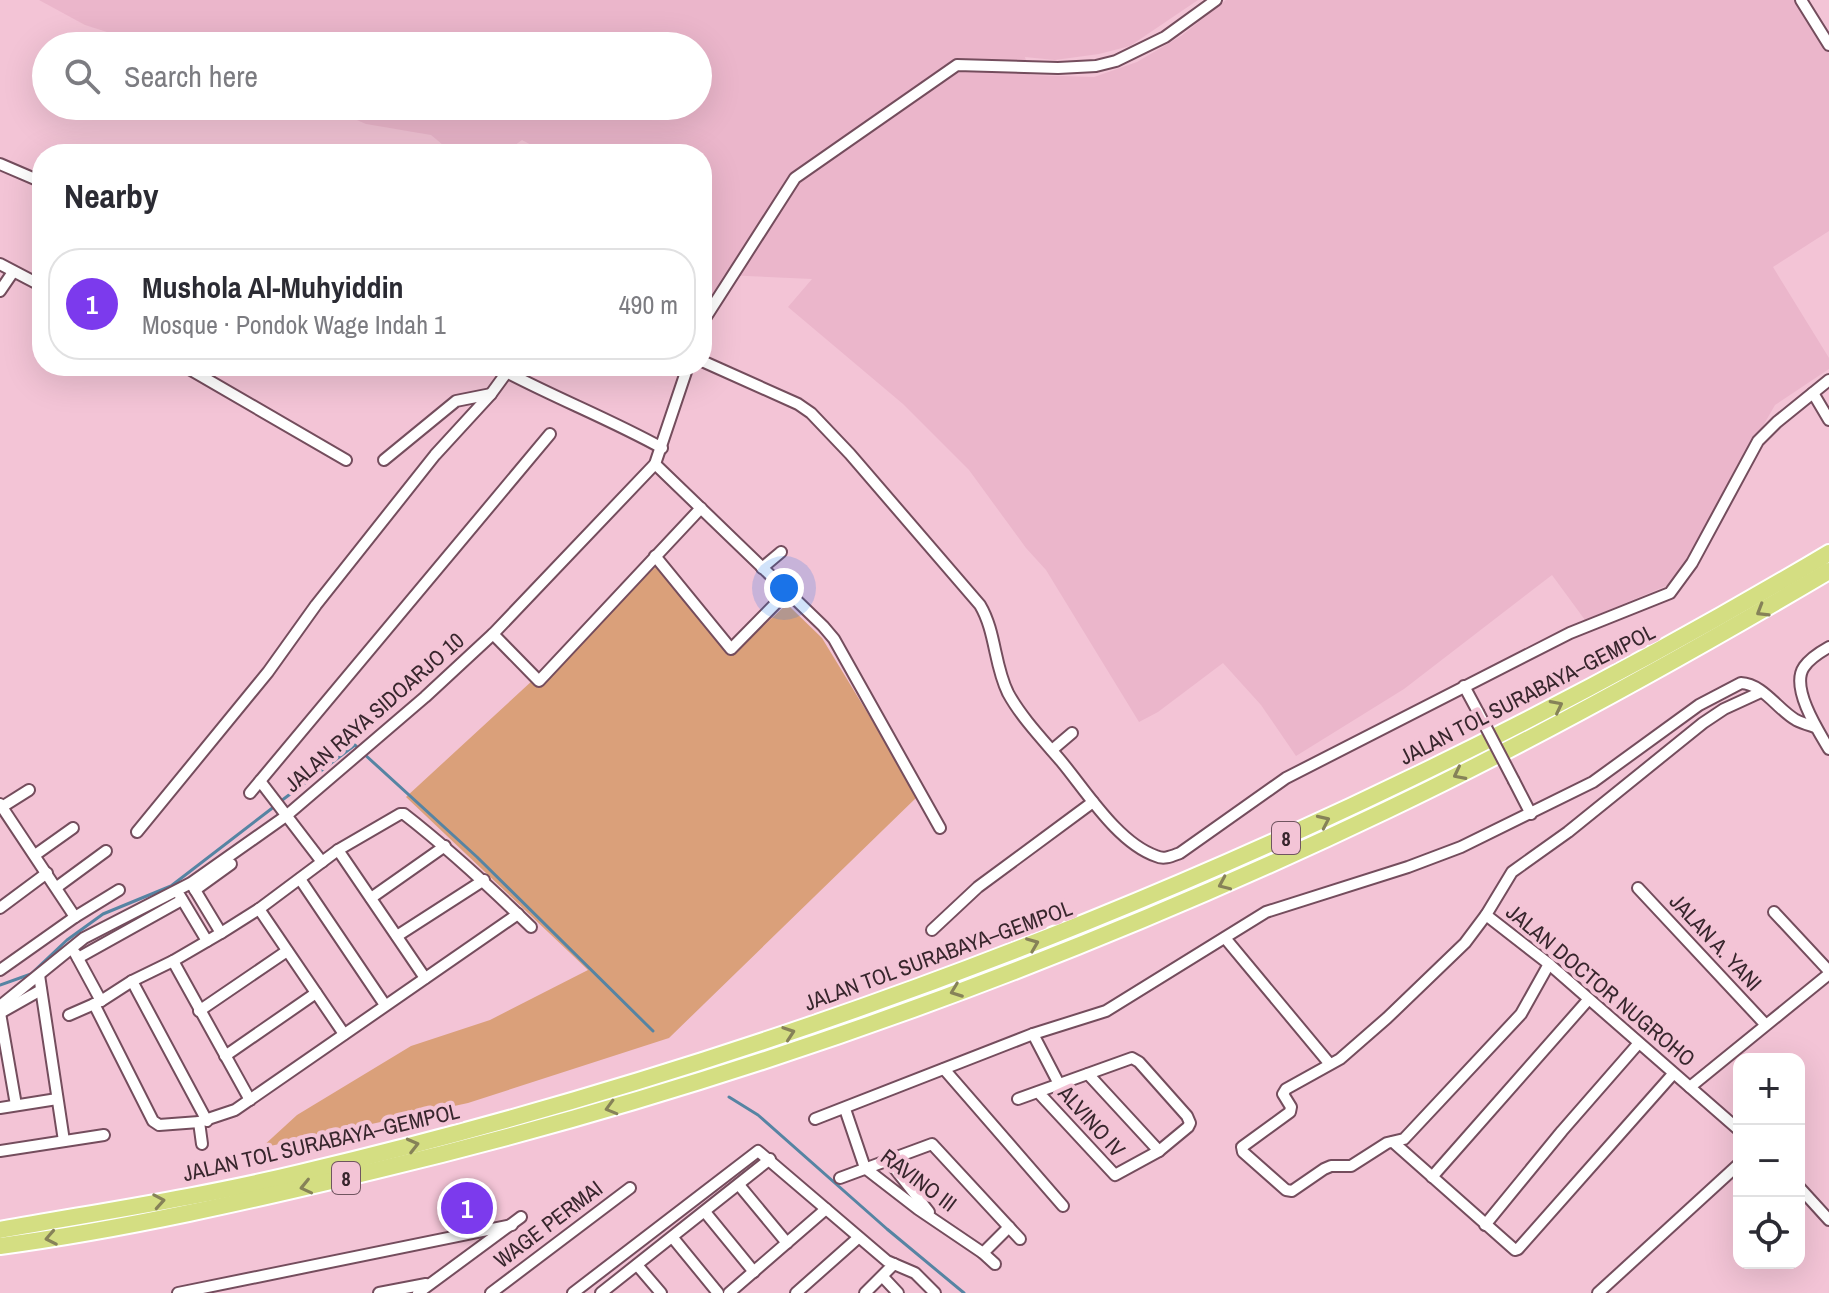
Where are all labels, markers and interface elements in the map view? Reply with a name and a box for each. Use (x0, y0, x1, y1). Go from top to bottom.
search box (32, 32, 712, 120)
icon: search (60, 54, 104, 98)
text: Search here (124, 56, 258, 96)
text: Nearby (64, 173, 159, 219)
text: Mushola Al-Muhyiddin (142, 267, 404, 307)
text: 1 (86, 287, 98, 322)
text: 490 m (619, 287, 678, 322)
text: Mosque · Pondok Wage Indah 1 (142, 307, 446, 342)
your location (764, 568, 804, 608)
one-way arrow (1756, 601, 1771, 617)
street label: JALAN TOL SURABAYA–GEMPOL (1394, 616, 1660, 772)
street label: JALAN RAYA SIDOARJO 10 (278, 626, 470, 798)
one-way arrow (1548, 700, 1563, 716)
one-way arrow (1453, 764, 1468, 780)
one-way arrow (1315, 815, 1330, 831)
road number: 8 (1272, 822, 1300, 854)
one-way arrow (1218, 875, 1232, 891)
street label: JALAN A. YANI (1663, 887, 1769, 997)
street label: JALAN TOL SURABAYA–GEMPOL (800, 893, 1076, 1017)
street label: JALAN DOCTOR NUGROHO (1500, 897, 1702, 1073)
one-way arrow (1025, 938, 1039, 954)
one-way arrow (950, 981, 964, 998)
one-way arrow (781, 1027, 795, 1043)
map controls (1733, 1053, 1805, 1269)
button: + (1733, 1053, 1805, 1125)
street label: ALVINO IV (1051, 1078, 1132, 1163)
street label: JALAN TOL SURABAYA–GEMPOL (180, 1096, 462, 1188)
one-way arrow (605, 1099, 619, 1115)
button: − (1733, 1125, 1805, 1197)
one-way arrow (406, 1137, 420, 1154)
street label: RAVINO III (875, 1142, 963, 1218)
road number: 8 (332, 1162, 360, 1194)
street label: WAGE PERMAI (488, 1173, 608, 1275)
one-way arrow (299, 1178, 313, 1195)
pin: 1 (441, 1178, 493, 1238)
one-way arrow (153, 1194, 166, 1211)
button: locate (1733, 1197, 1805, 1269)
one-way arrow (44, 1229, 57, 1246)

